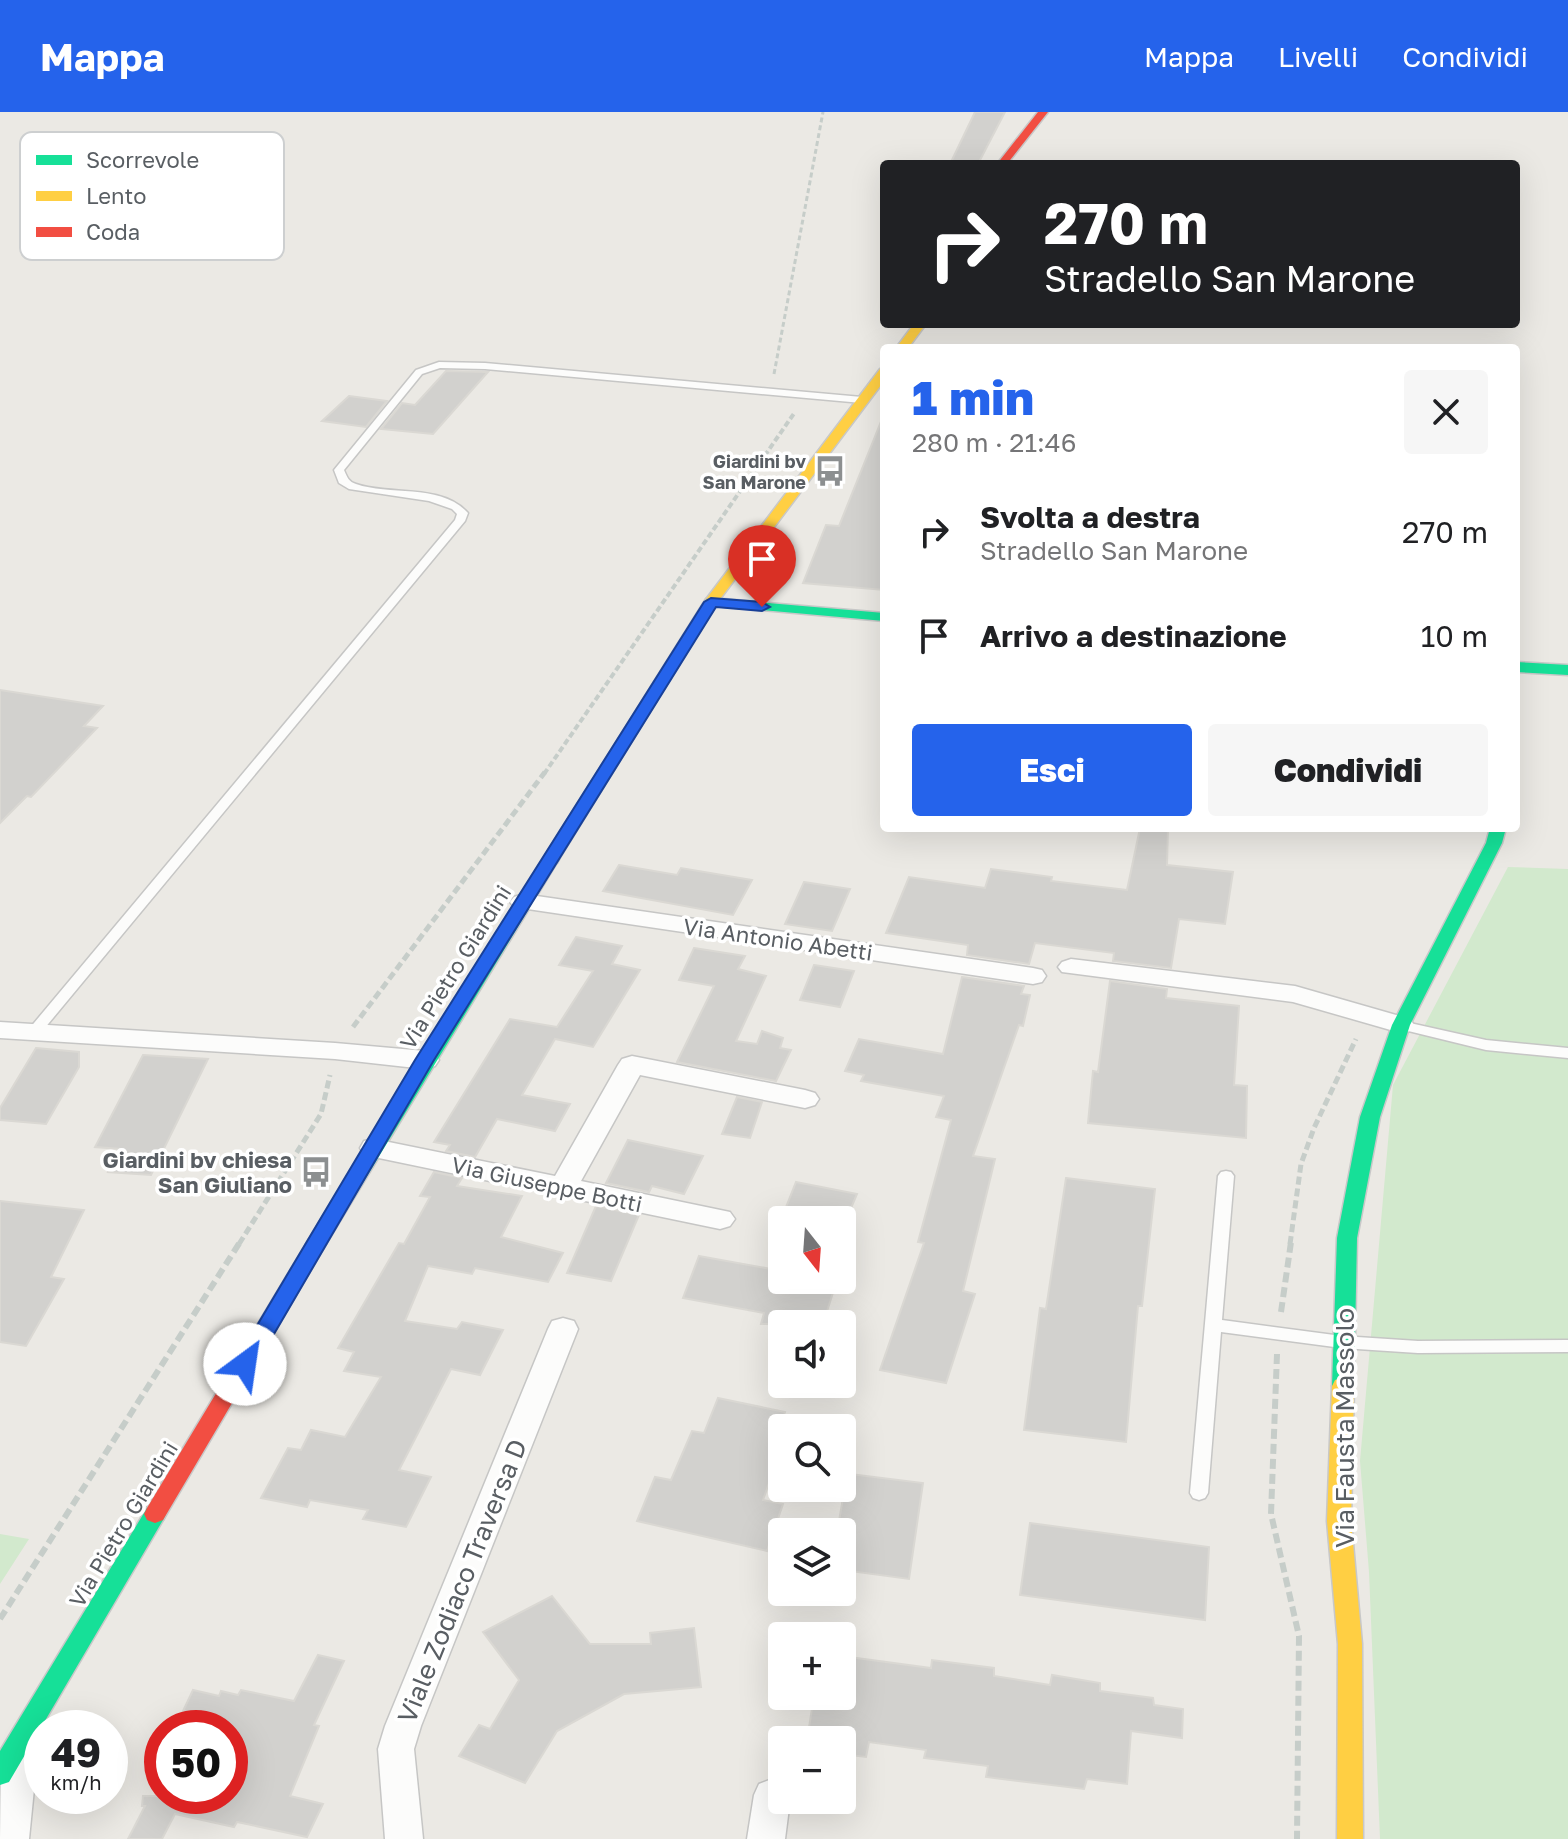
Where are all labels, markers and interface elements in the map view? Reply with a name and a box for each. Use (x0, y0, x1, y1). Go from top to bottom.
text: Mappa (40, 34, 165, 79)
text: Mappa (1144, 40, 1234, 73)
text: Livelli (1278, 40, 1358, 73)
text: Condividi (1402, 40, 1528, 73)
legend (20, 132, 284, 260)
text: Scorrevole (86, 146, 199, 173)
text: Lento (86, 182, 146, 209)
text: 270 m (1044, 189, 1208, 256)
icon: right (912, 192, 1016, 296)
text: Coda (86, 218, 140, 245)
text: Stradello San Marone (1044, 257, 1415, 300)
text: 1 min (912, 368, 1034, 426)
button: close (1404, 370, 1488, 454)
text: 280 m · 21:46 (912, 427, 1076, 458)
place label: Giardini bv San Marone (703, 450, 806, 493)
bus stop icon: Giardini bv San Marone (813, 454, 847, 488)
text: Svolta a destra (980, 499, 1200, 535)
icon: right (912, 510, 956, 554)
text: 270 m (1402, 514, 1488, 550)
pin (728, 525, 796, 607)
text: Stradello San Marone (980, 535, 1248, 566)
icon: arrive (740, 537, 784, 581)
icon: arrive (912, 614, 956, 658)
text: Arrivo a destinazione (980, 618, 1287, 654)
text: 10 m (1421, 618, 1488, 654)
button: Esci (912, 724, 1192, 816)
button: Condividi (1208, 724, 1488, 816)
street label: Via Pietro Giardini (394, 880, 516, 1054)
street label: Via Antonio Abetti (682, 912, 874, 966)
place label: Giardini bv chiesa San Giuliano (103, 1146, 292, 1198)
street label: Via Giuseppe Botti (449, 1151, 645, 1217)
bus stop icon: Giardini bv chiesa San Giuliano (299, 1155, 333, 1189)
north arrow (768, 1206, 856, 1294)
map controls (768, 1206, 856, 1814)
street label: Via Fausta Massolo (1329, 1308, 1360, 1548)
button: sound (768, 1310, 856, 1398)
position arrow (203, 1322, 287, 1406)
button: search (768, 1414, 856, 1502)
street label: Viale Zodiaco Traversa D (391, 1434, 533, 1728)
street label: Via Pietro Giardini (63, 1436, 183, 1612)
button: layers (768, 1518, 856, 1606)
button: + (768, 1622, 856, 1710)
speed limit sign: 50 (144, 1710, 248, 1814)
button: − (768, 1726, 856, 1814)
text: 49 (51, 1728, 101, 1776)
text: km/h (51, 1770, 101, 1794)

